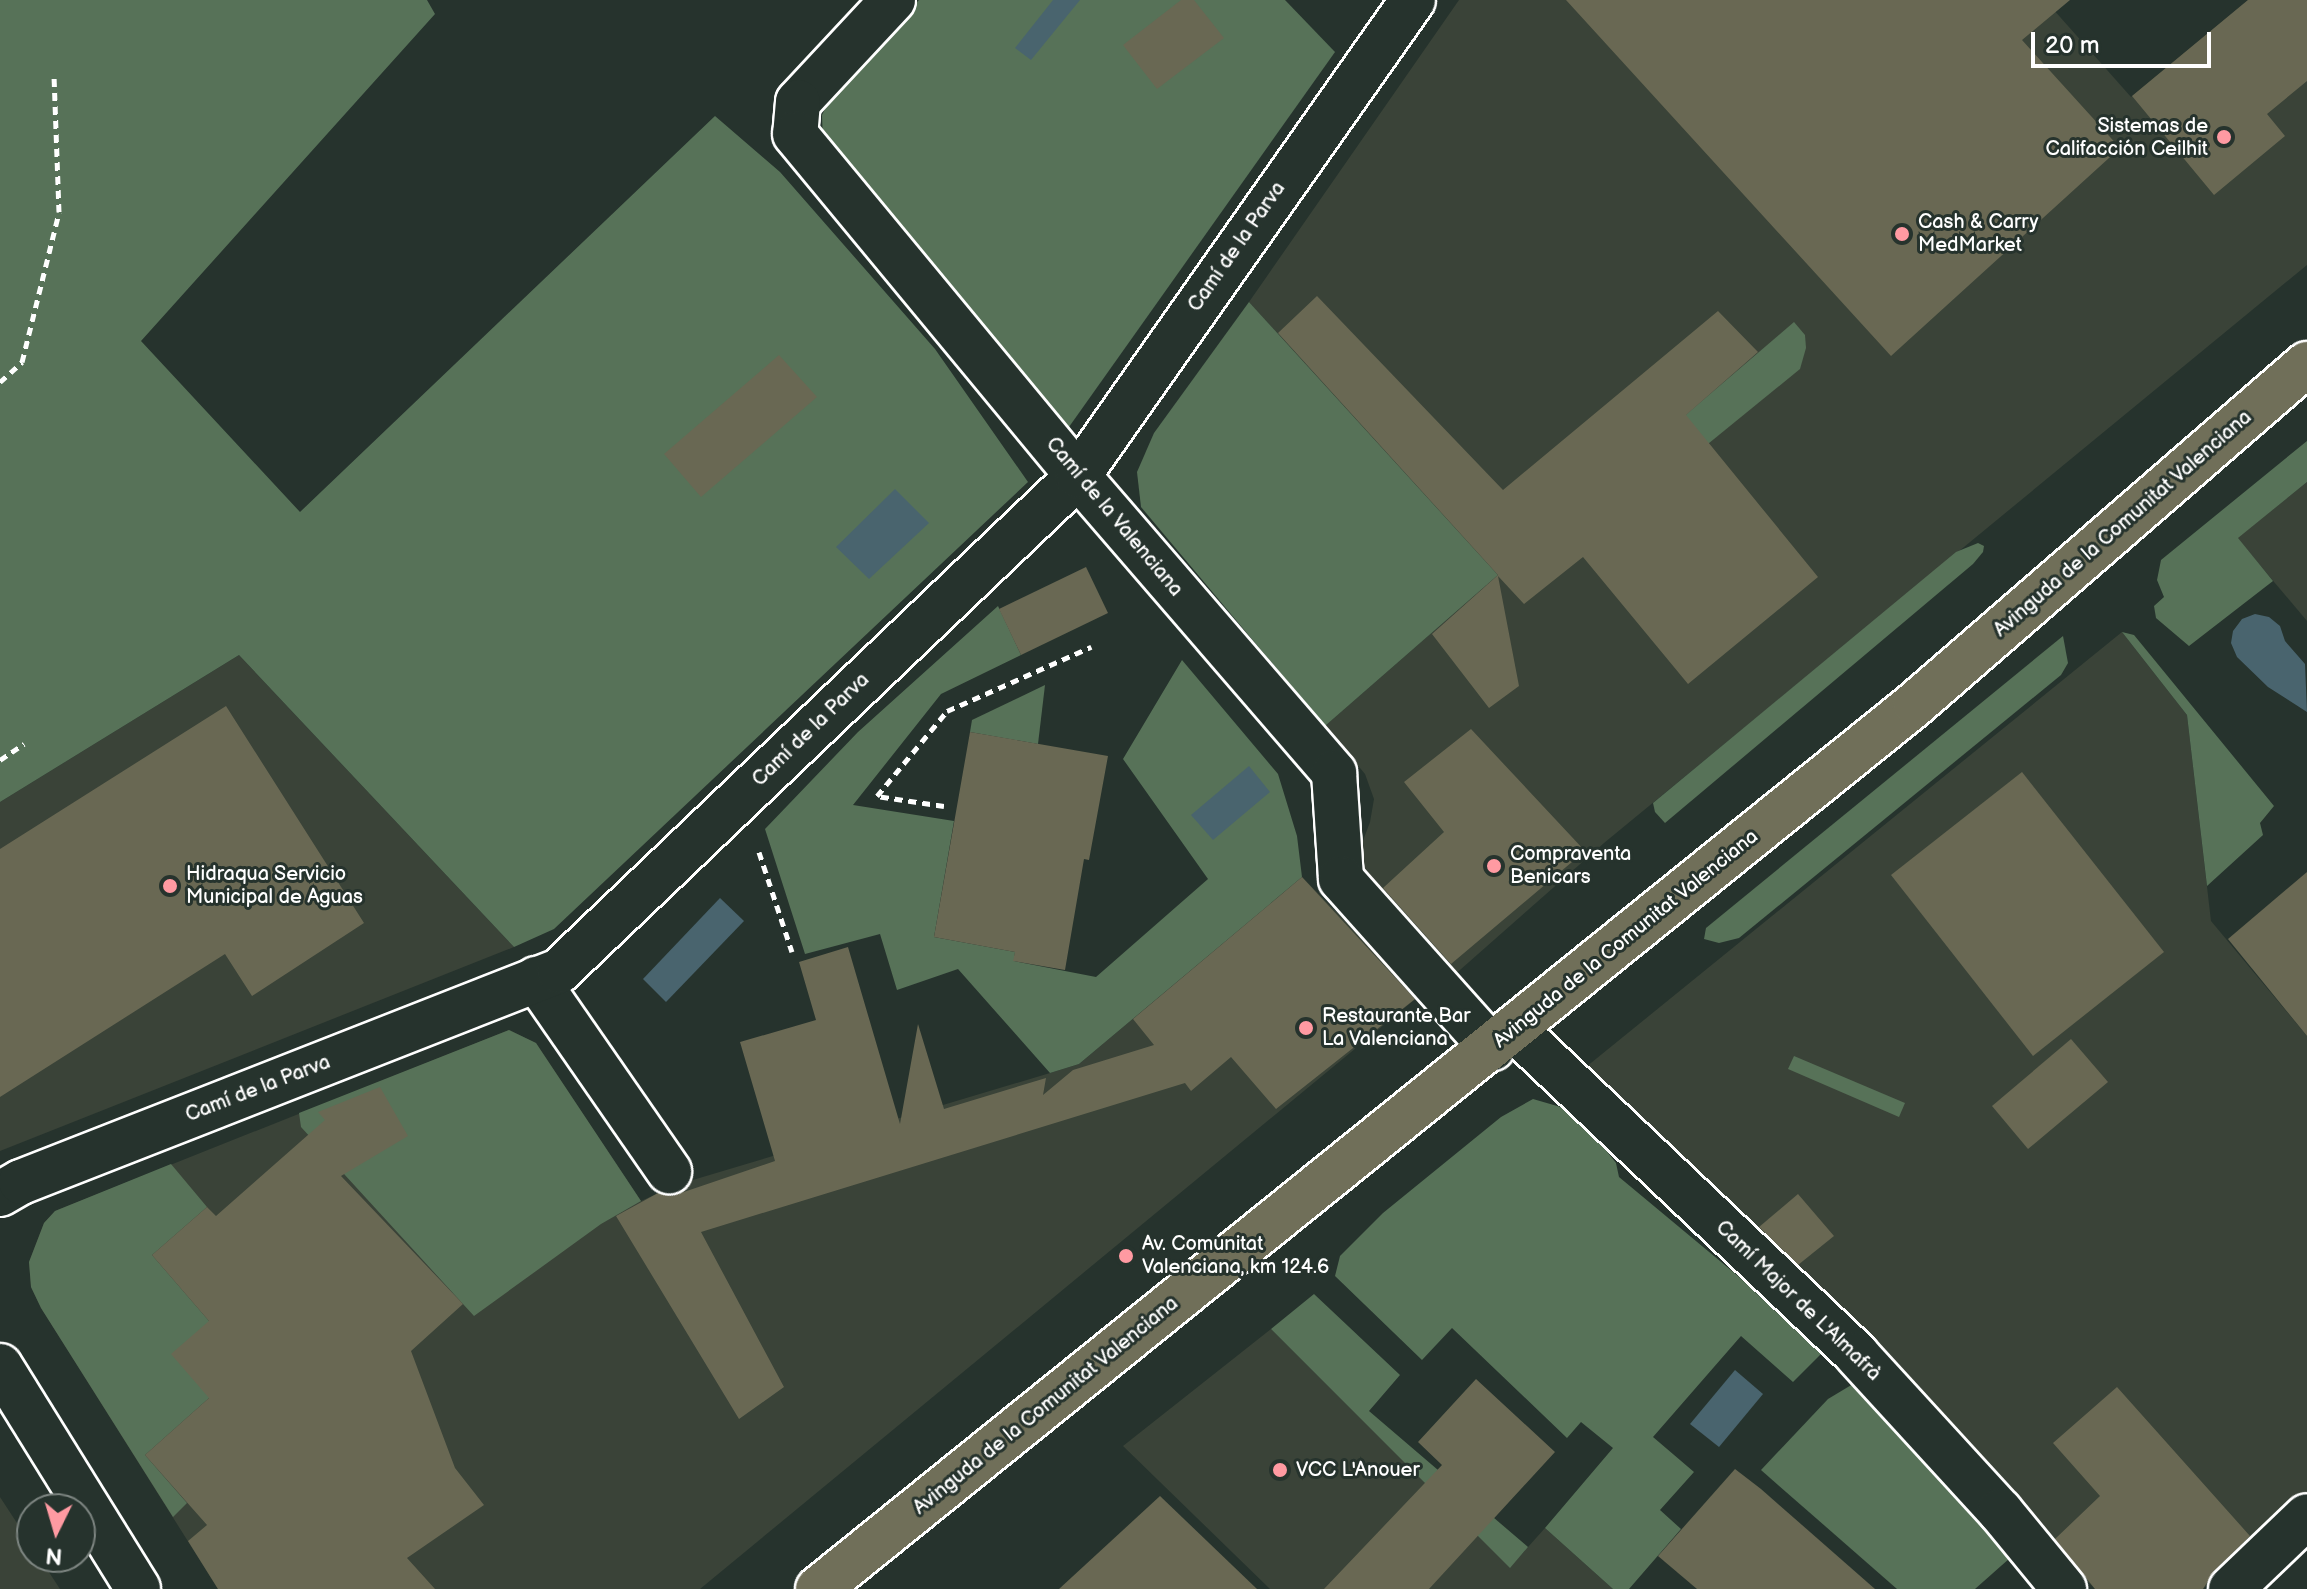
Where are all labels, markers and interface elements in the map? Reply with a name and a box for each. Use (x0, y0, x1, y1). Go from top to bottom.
scale bar (2035, 16, 2215, 66)
text: 20 m (2045, 31, 2100, 60)
place label: Sistemas de Califacción Ceilhit (2045, 114, 2208, 161)
marker: Sistemas de Califacción Ceilhit (2215, 128, 2233, 146)
street label: Camí de la Parva (1183, 177, 1291, 317)
place label: Cash & Carry MedMarket (1918, 210, 2039, 257)
marker: Cash & Carry MedMarket (1893, 225, 1911, 243)
street label: Avinguda de la Comunitat Valenciana (1989, 405, 2257, 643)
street label: Camí de la Valenciana (1040, 432, 1188, 602)
street label: Camí de la Parva (748, 668, 874, 792)
street label: Avinguda de la Comunitat Valenciana (1489, 825, 1763, 1053)
place label: Compraventa Benicars (1510, 842, 1631, 889)
marker: Compraventa Benicars (1485, 857, 1503, 875)
place label: Hidraqua Servicio Municipal de Aguas (186, 862, 363, 909)
marker: Hidraqua Servicio Municipal de Aguas (161, 877, 179, 895)
place label: Restaurante Bar La Valenciana (1322, 1004, 1470, 1051)
marker: Restaurante Bar La Valenciana (1297, 1019, 1315, 1037)
street label: Camí de la Parva (182, 1050, 334, 1128)
street label: Camí Major de L'Almafrà (1710, 1216, 1886, 1386)
place label: Av. Comunitat Valenciana, km 124.6 (1142, 1232, 1329, 1279)
marker: Av. Comunitat Valenciana, km 124.6 (1117, 1247, 1135, 1265)
street label: Avinguda de la Comunitat Valenciana (909, 1292, 1183, 1520)
place label: VCC L'Anouer (1296, 1458, 1420, 1482)
marker: VCC L'Anouer (1271, 1461, 1289, 1479)
north arrow (16, 1493, 96, 1573)
text: N (45, 1541, 63, 1570)

